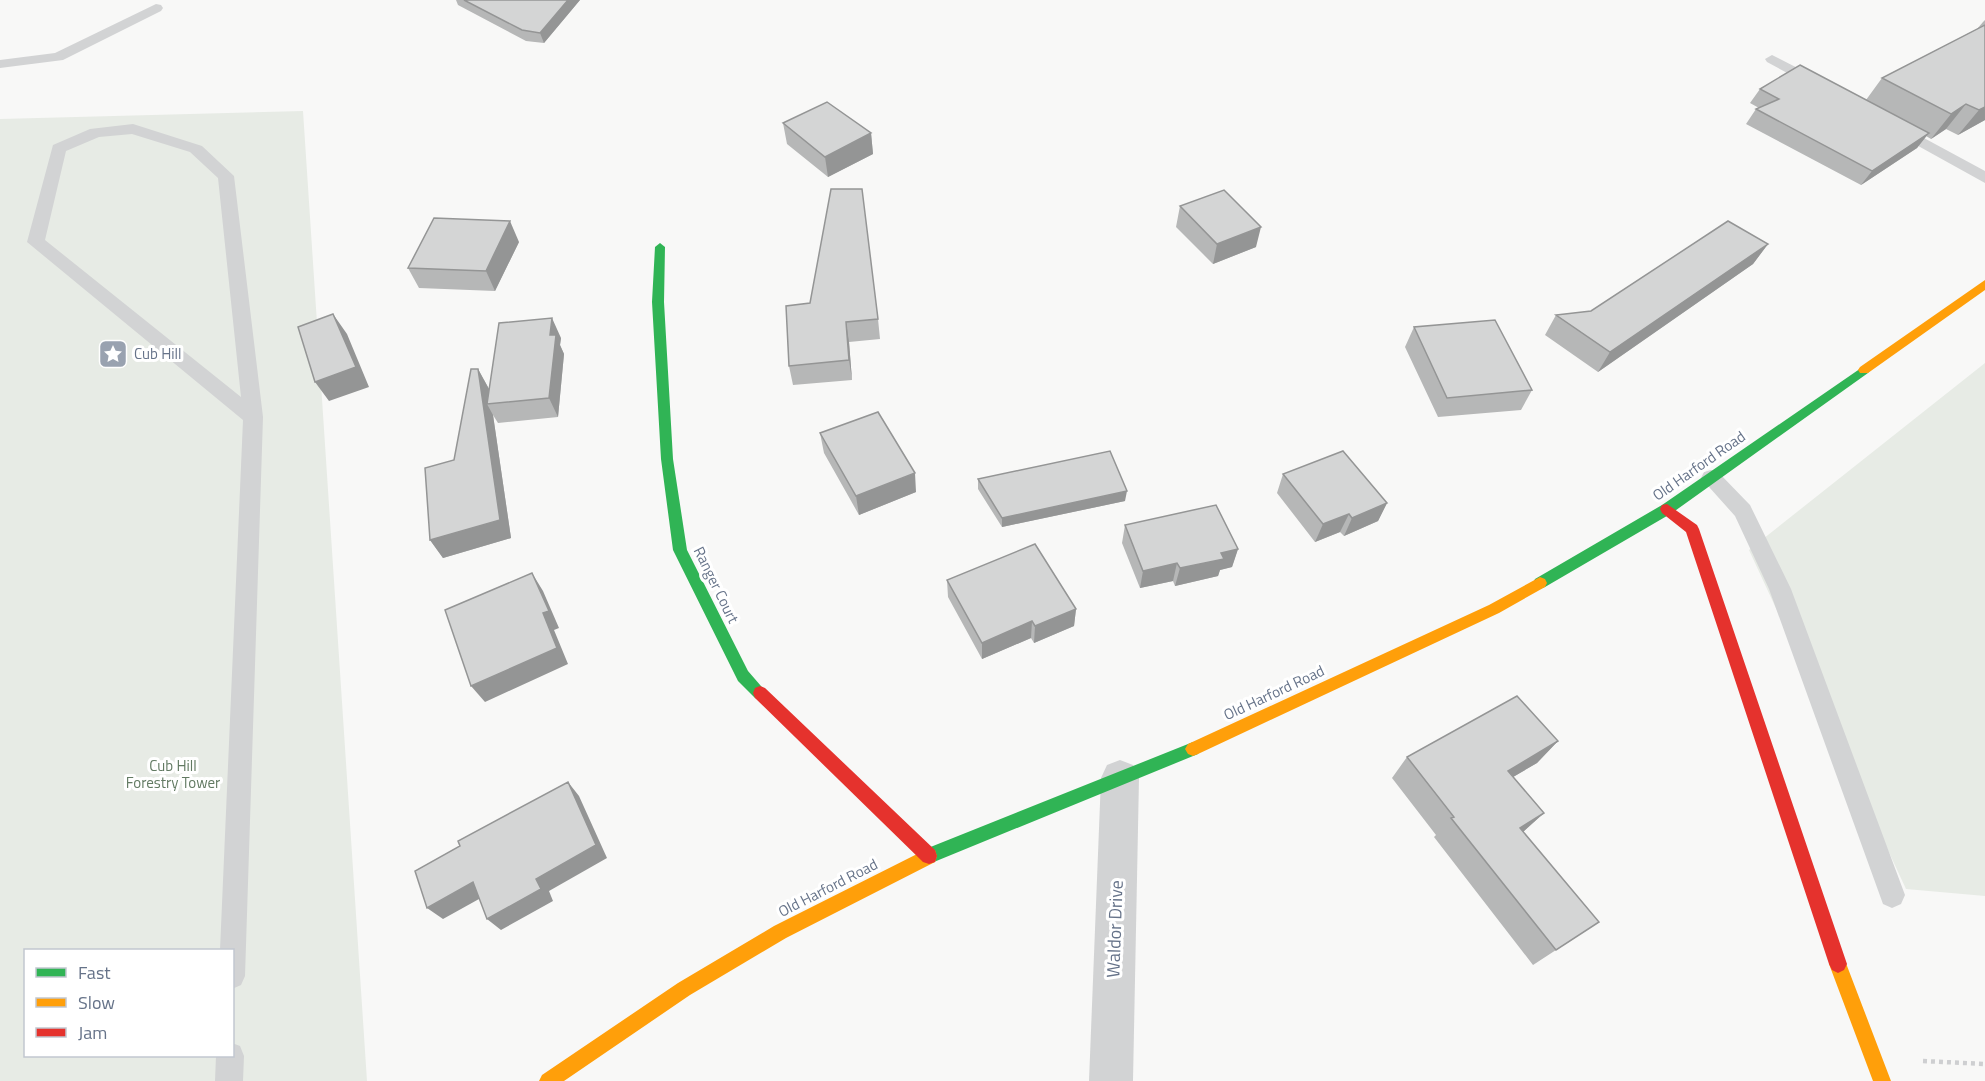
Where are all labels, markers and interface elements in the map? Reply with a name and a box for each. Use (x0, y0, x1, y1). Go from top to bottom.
place icon: Cub Hill (97, 338, 129, 370)
place label: Cub Hill (134, 342, 182, 365)
street label: Old Harford Road (1648, 425, 1750, 506)
street label: Ranger Court (688, 542, 745, 628)
street label: Old Harford Road (1220, 659, 1328, 726)
park label: Cub Hill Forestry Tower (126, 754, 220, 794)
street label: Old Harford Road (774, 853, 882, 923)
street label: Waldor Drive (1099, 880, 1130, 978)
legend (24, 949, 234, 1057)
text: Fast (78, 959, 111, 986)
text: Slow (78, 989, 115, 1016)
text: Jam (78, 1019, 107, 1046)

